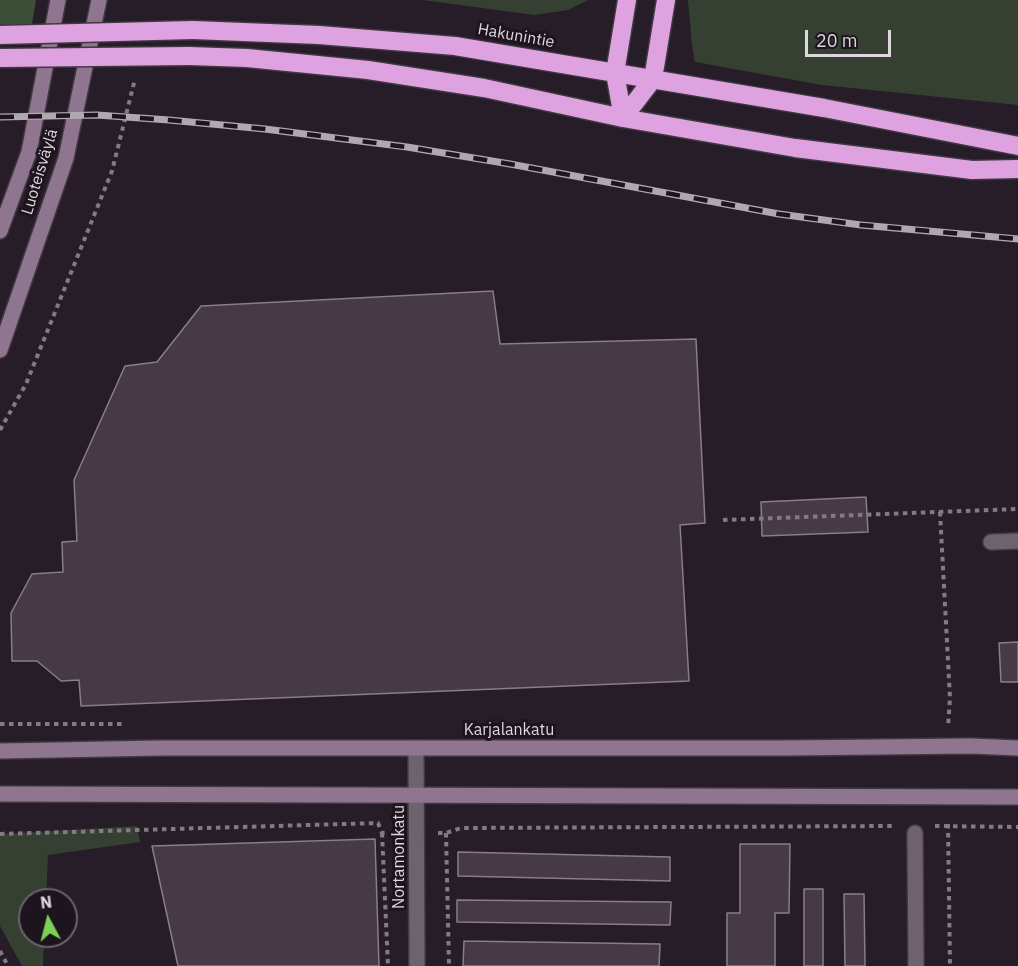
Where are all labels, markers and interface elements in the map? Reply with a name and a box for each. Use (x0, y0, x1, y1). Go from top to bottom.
scale bar (808, 18, 894, 56)
street label: Hakunintie (476, 20, 556, 52)
text: 20 m (816, 29, 858, 52)
street label: Luoteisväylä (18, 127, 62, 217)
street label: Karjalankatu (464, 720, 554, 740)
street label: Nortamonkatu (389, 805, 409, 909)
north arrow (18, 888, 78, 948)
text: N (39, 891, 53, 913)

